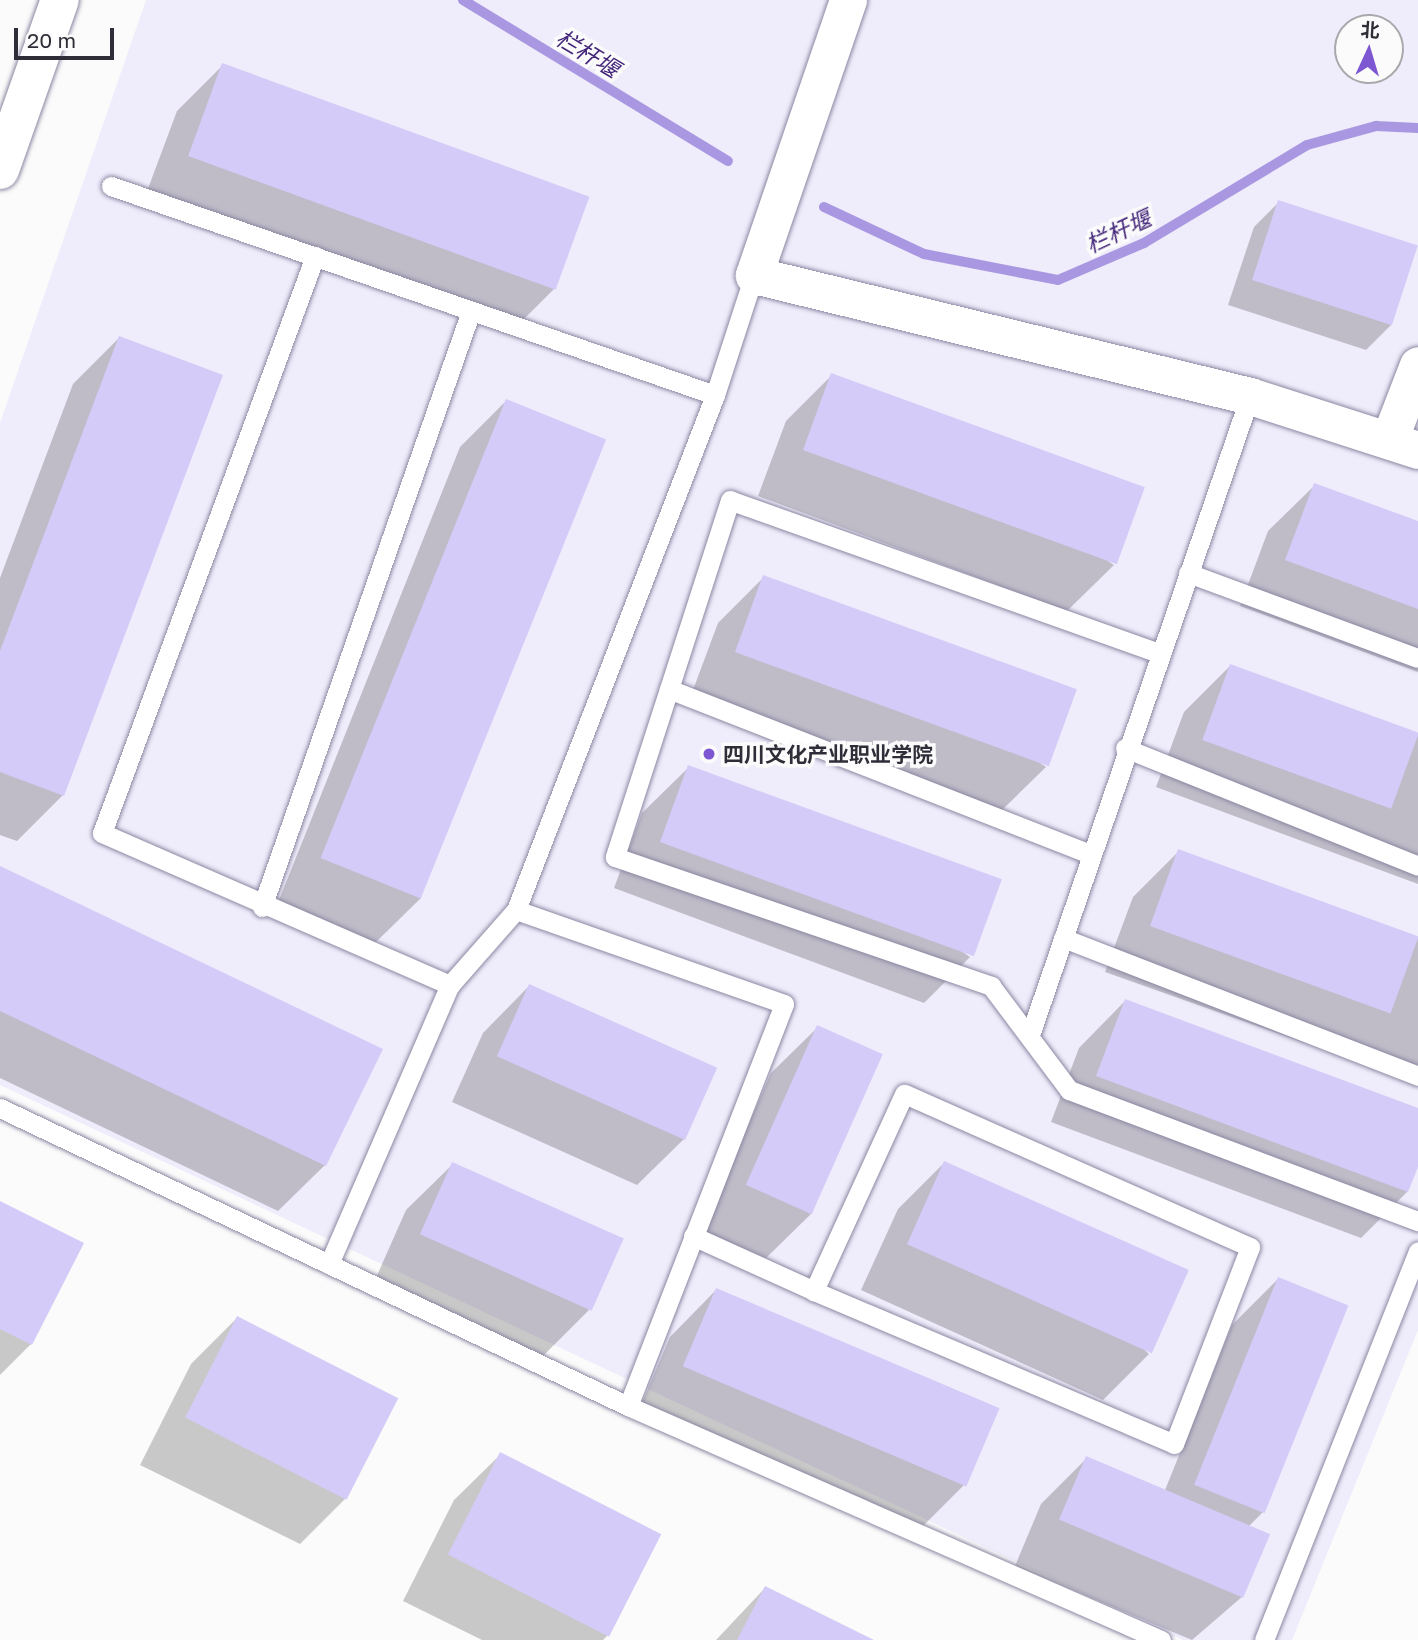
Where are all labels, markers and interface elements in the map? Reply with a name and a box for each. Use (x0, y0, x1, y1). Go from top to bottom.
scale bar (18, 14, 117, 58)
north arrow (1334, 14, 1404, 84)
text: 北 (1360, 17, 1381, 42)
water label: 栏杆堰 (551, 23, 625, 83)
text: 20 m (27, 27, 76, 53)
water label: 栏杆堰 (1081, 204, 1155, 258)
place label: 四川文化产业职业学院 (723, 741, 933, 767)
marker: 四川文化产业职业学院 (701, 746, 717, 762)

